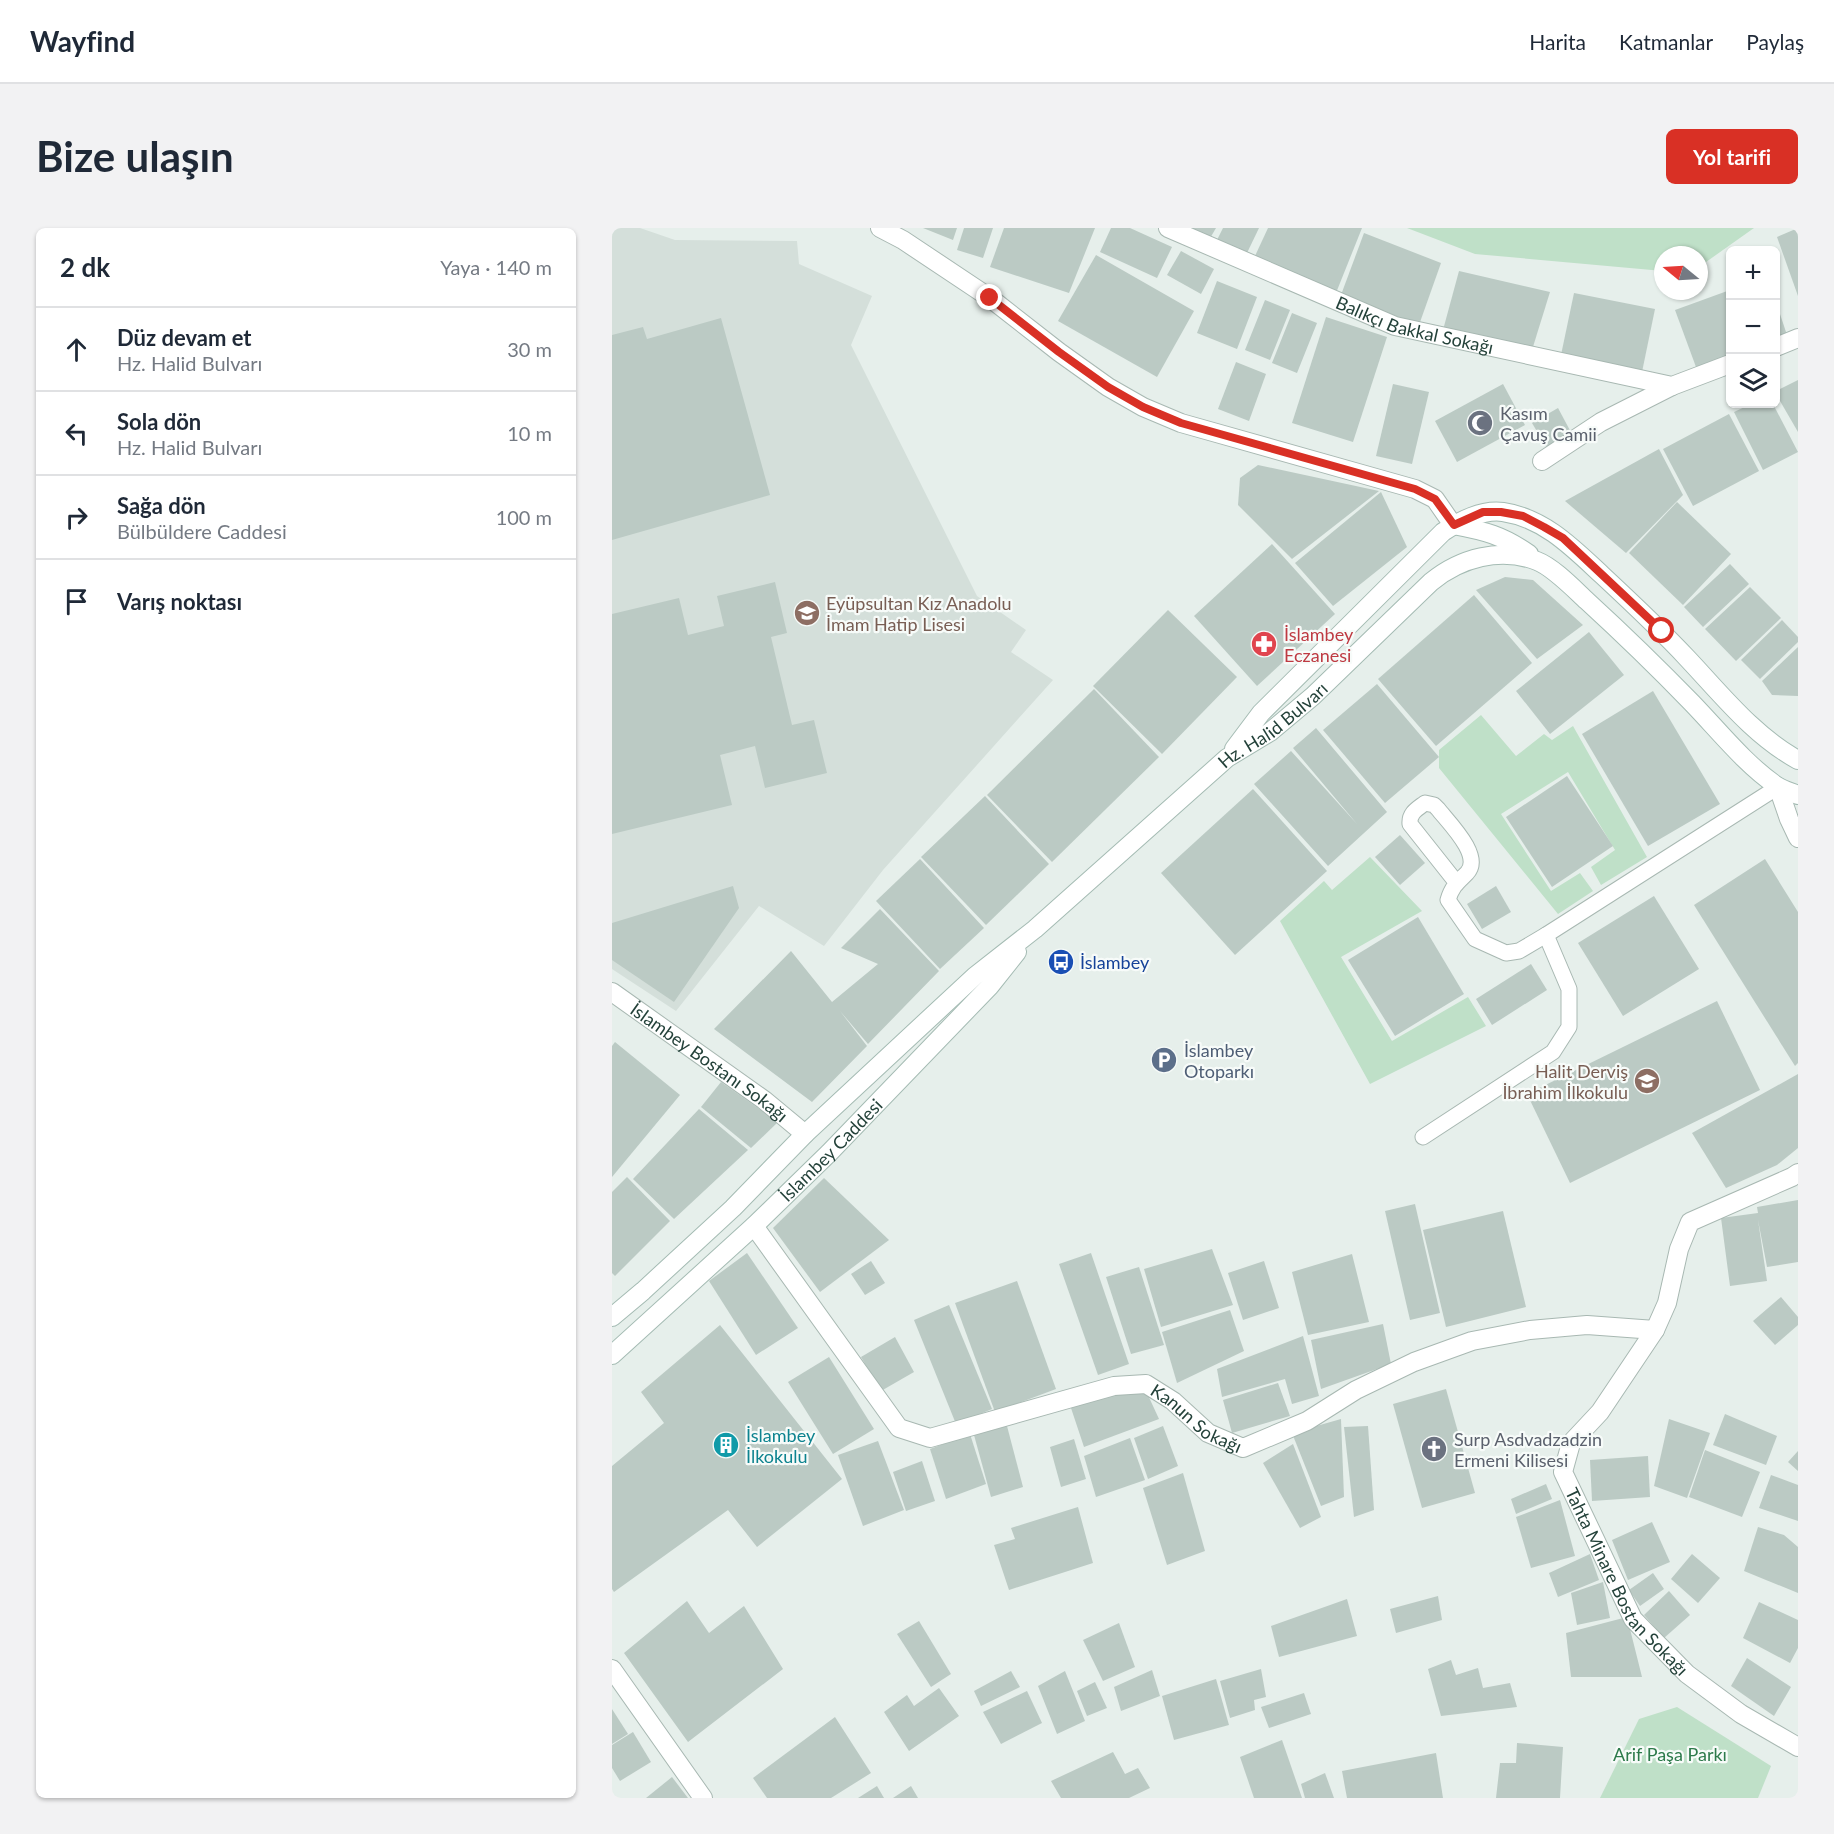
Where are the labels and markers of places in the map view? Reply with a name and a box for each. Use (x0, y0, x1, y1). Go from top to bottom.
place label: Kasım Çavuş Camii (1500, 402, 1597, 445)
mosque icon: Kasım Çavuş Camii (1465, 408, 1495, 438)
place label: Eyüpsultan Kız Anadolu İmam Hatip Lisesi (826, 592, 1012, 635)
school or university icon: Eyüpsultan Kız Anadolu İmam Hatip Lisesi (792, 598, 822, 628)
place label: İslambey Eczanesi (1284, 623, 1354, 666)
pharmacy icon: İslambey Eczanesi (1249, 629, 1279, 659)
bus stop icon: İslambey (1046, 947, 1076, 977)
place label: İslambey (1080, 951, 1150, 973)
place label: İslambey Otoparkı (1184, 1039, 1254, 1082)
parking icon: İslambey Otoparkı (1149, 1045, 1179, 1075)
place label: Halit Derviş İbrahim İlkokulu (1502, 1060, 1628, 1103)
school or university icon: Halit Derviş İbrahim İlkokulu (1632, 1066, 1662, 1096)
place label: İslambey İlkokulu (746, 1424, 816, 1467)
place label: Surp Asdvadzadzin Ermeni Kilisesi (1454, 1428, 1602, 1471)
building icon: İslambey İlkokulu (711, 1430, 741, 1460)
church icon: Surp Asdvadzadzin Ermeni Kilisesi (1419, 1434, 1449, 1464)

